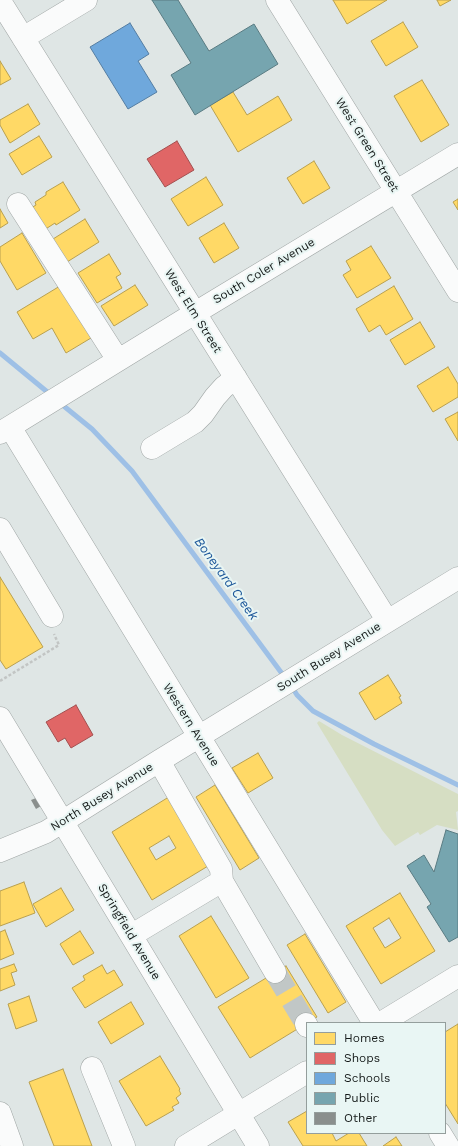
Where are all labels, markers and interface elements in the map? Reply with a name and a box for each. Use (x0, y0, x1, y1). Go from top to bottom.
street label: West Green Street (332, 95, 402, 195)
street label: South Coler Avenue (210, 235, 318, 307)
street label: West Elm Street (161, 266, 225, 356)
water label: Boneyard Creek (191, 535, 261, 623)
street label: South Busey Avenue (274, 619, 384, 695)
street label: Western Avenue (160, 681, 222, 769)
street label: North Busey Avenue (48, 760, 156, 834)
street label: Springfield Avenue (95, 881, 163, 983)
legend (306, 1022, 446, 1134)
text: Homes (344, 1031, 385, 1045)
text: Shops (344, 1051, 380, 1065)
text: Schools (344, 1071, 390, 1085)
text: Public (344, 1091, 380, 1105)
text: Other (344, 1111, 377, 1125)

